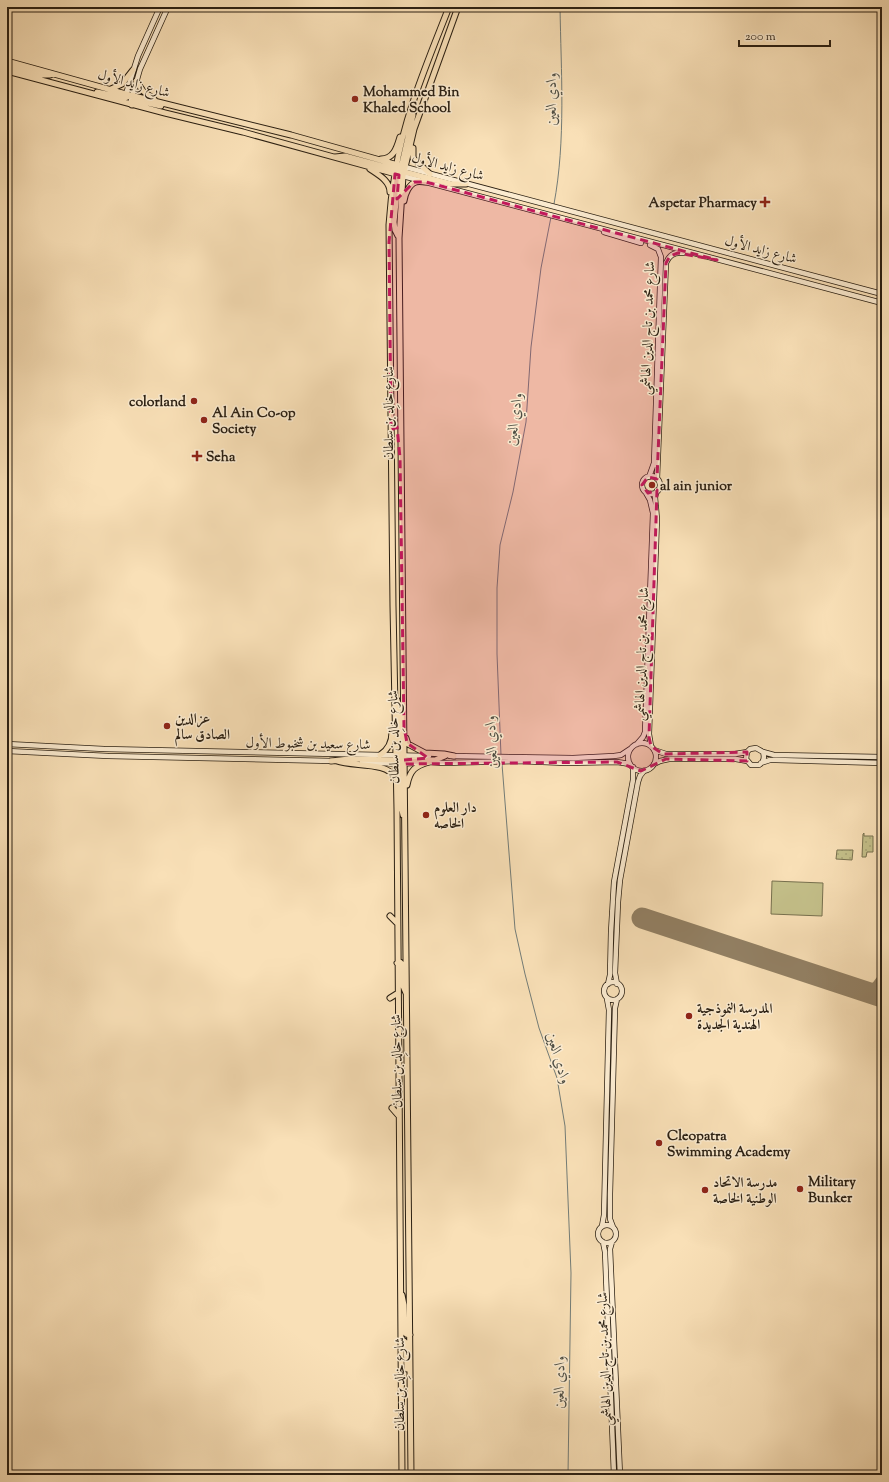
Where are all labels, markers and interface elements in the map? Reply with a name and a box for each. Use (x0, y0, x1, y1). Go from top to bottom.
scale bar (739, 22, 830, 48)
text: 200 m (745, 28, 776, 46)
street label: شارع زايد الأول (95, 64, 172, 104)
water label: وادي العين (542, 72, 563, 126)
place label: Mohammed Bin Khaled School (363, 83, 460, 119)
marker: Mohammed Bin Khaled School (350, 94, 360, 104)
street label: شارع زايد الأول (409, 147, 486, 187)
place label: Aspetar Pharmacy (648, 194, 757, 214)
marker: Aspetar Pharmacy (760, 197, 770, 207)
street label: شارع زايد الأول (722, 230, 799, 270)
street label: شارع محمد بن تاج الدين الهاشمي (637, 261, 662, 395)
street label: شارع خالِد بن سلطان (380, 366, 400, 460)
water label: وادي العين (502, 391, 529, 447)
place label: colorland (129, 393, 186, 413)
marker: colorland (189, 396, 199, 406)
place label: Al Ain Co-op Society (212, 404, 296, 440)
marker: Al Ain Co-op Society (199, 415, 209, 425)
place label: Seha (206, 448, 236, 468)
marker: Seha (191, 450, 203, 462)
place label: al ain junior (660, 477, 733, 497)
marker: al ain junior (647, 480, 657, 490)
street label: شارع محمد بن تاج الدين الهاشمي (631, 587, 656, 721)
street label: شارع خالِد بن سلطان (384, 690, 406, 784)
place label: عزالدين الصادق سالم (175, 710, 230, 747)
water label: وادي العين (481, 715, 504, 769)
marker: عزالدين الصادق سالم (162, 721, 172, 731)
street label: شارع سعيد بن شخبوط الأول (245, 732, 371, 756)
place label: دار العلوم الخاصه (434, 799, 477, 835)
marker: دار العلوم الخاصه (421, 810, 431, 820)
place label: المدرسة النموذجية الهندية الجديدة (697, 1000, 773, 1036)
marker: المدرسة النموذجية الهندية الجديدة (684, 1011, 694, 1021)
street label: شارع خالِد بن سلطان (387, 1014, 409, 1108)
water label: وادي العين (540, 1030, 575, 1087)
place label: Cleopatra Swimming Academy (667, 1127, 791, 1163)
marker: Cleopatra Swimming Academy (654, 1138, 664, 1148)
place label: Military Bunker (808, 1173, 856, 1209)
place label: مدرسة الاتحاد الوطنية الخاصة (713, 1174, 777, 1210)
marker: Military Bunker (795, 1184, 805, 1194)
marker: مدرسة الاتحاد الوطنية الخاصة (700, 1185, 710, 1195)
street label: شارع محمد بن تاج الدين الهاشمي (594, 1292, 619, 1426)
street label: شارع خالِد بن سلطان (391, 1337, 411, 1431)
water label: وادي العين (550, 1355, 571, 1409)

